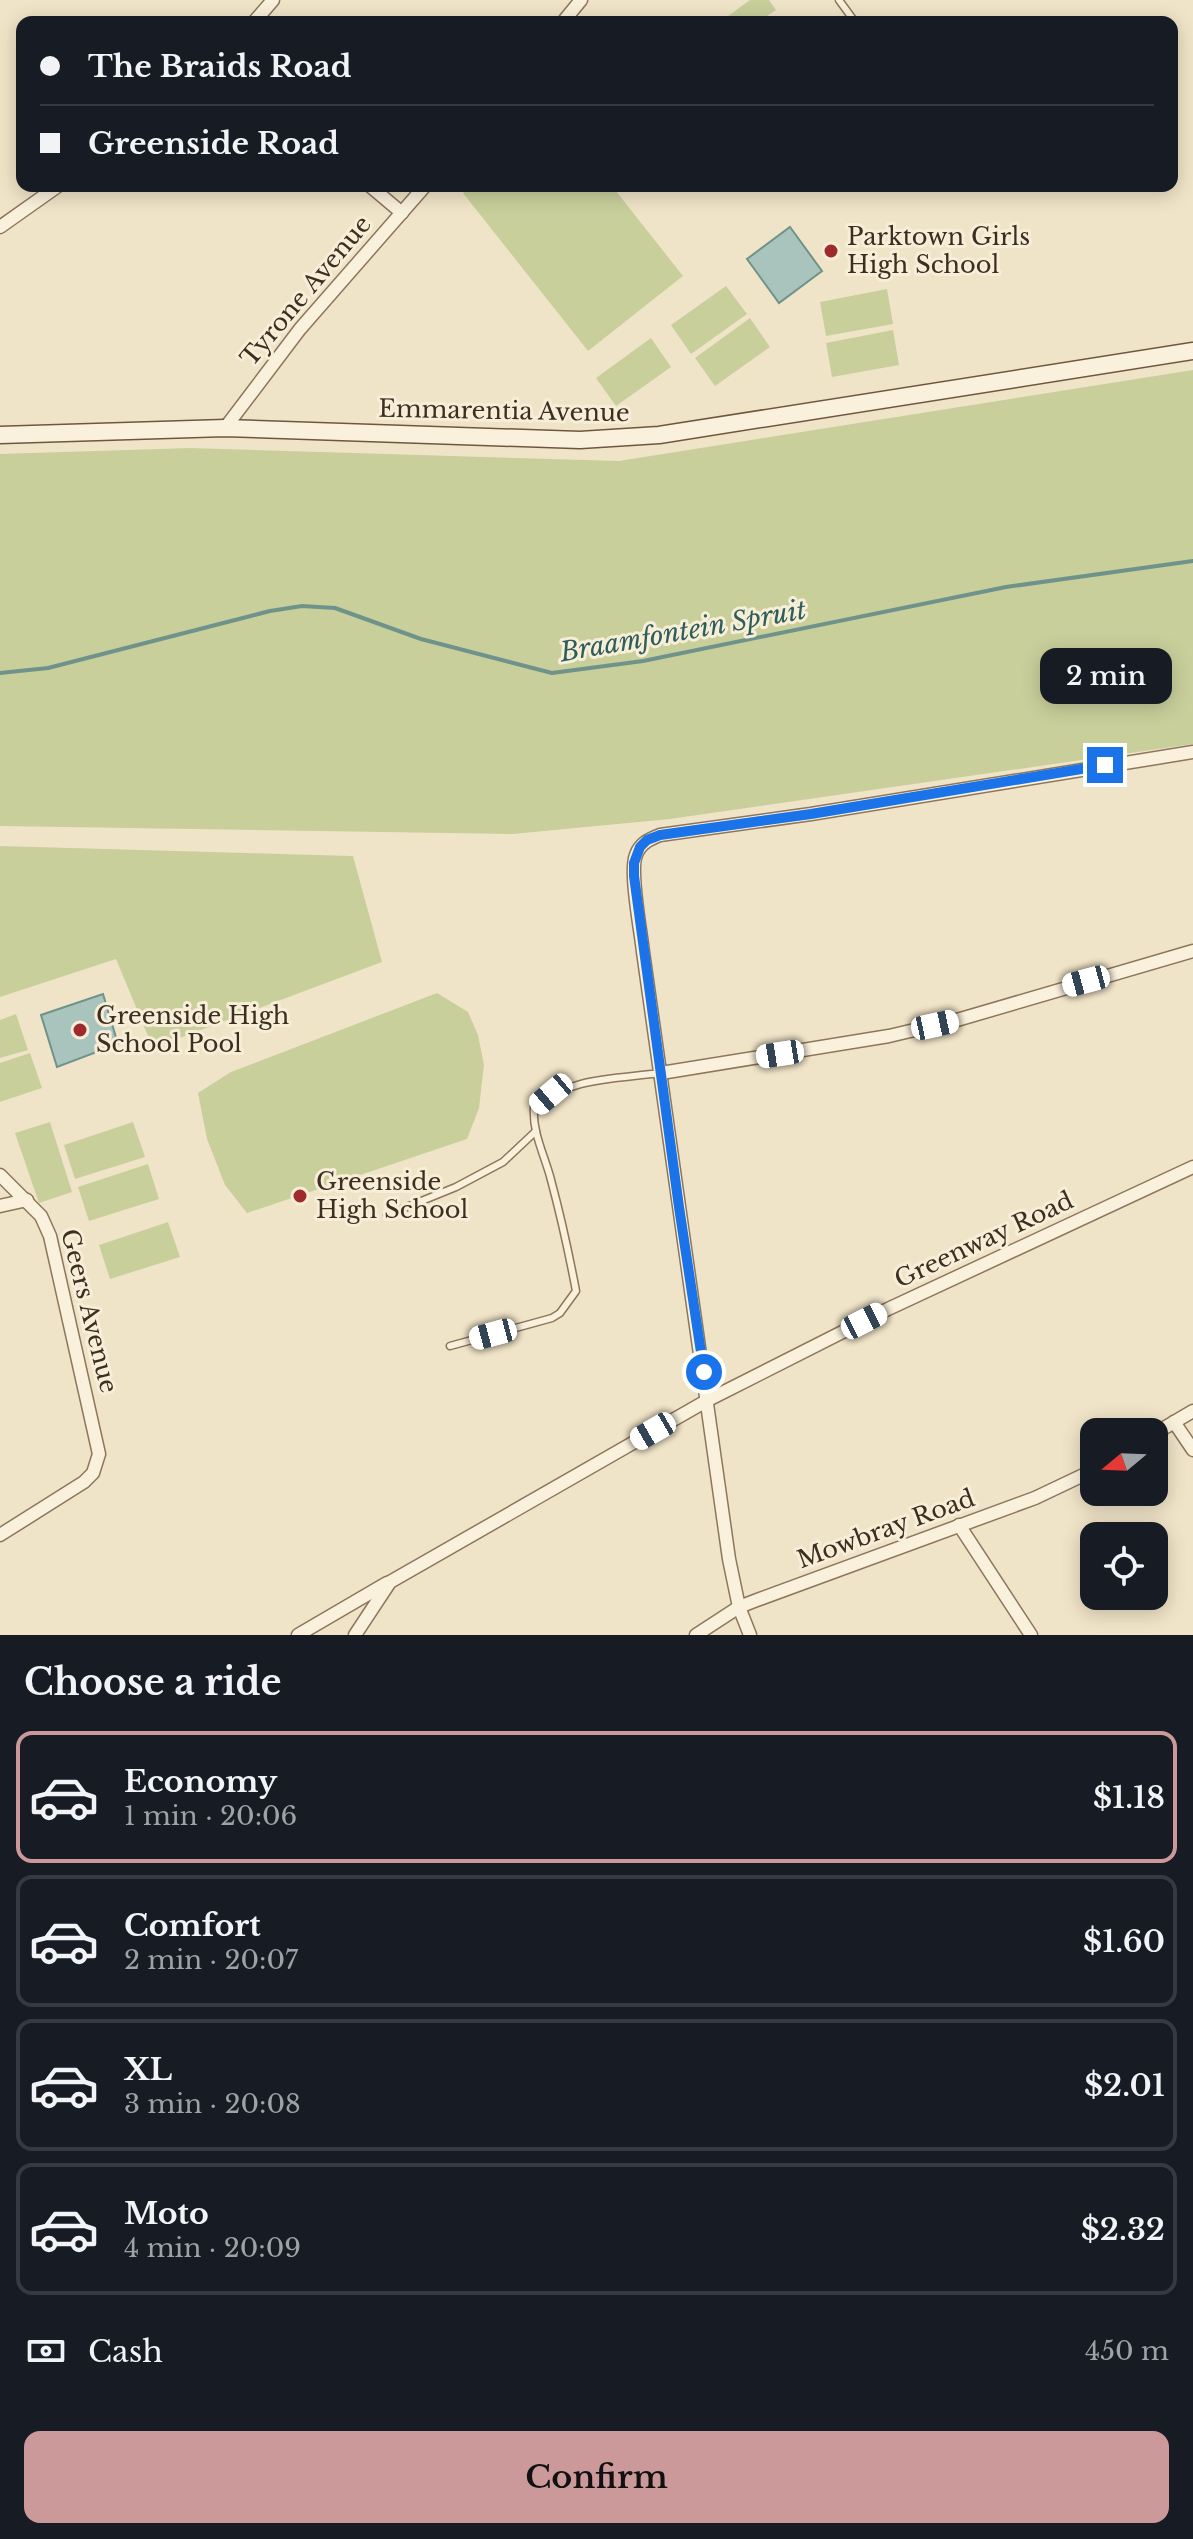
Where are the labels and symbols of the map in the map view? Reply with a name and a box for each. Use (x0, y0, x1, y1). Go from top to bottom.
street label: Tyrone Avenue (234, 210, 377, 372)
place label: Parktown Girls High School (847, 222, 1030, 279)
marker: Parktown Girls High School (822, 242, 840, 260)
street label: Emmarentia Avenue (378, 394, 630, 427)
water label: Braamfontein Spruit (556, 594, 809, 669)
callout: 2 min (1039, 649, 1171, 705)
route end (1087, 747, 1123, 783)
car (1060, 963, 1112, 999)
place label: Greenside High School Pool (96, 1001, 289, 1058)
car (909, 1008, 961, 1042)
marker: Greenside High School Pool (71, 1021, 89, 1039)
car (754, 1038, 806, 1070)
car (525, 1069, 577, 1119)
place label: Greenside High School (316, 1167, 468, 1224)
street label: Greenway Road (890, 1185, 1078, 1294)
marker: Greenside High School (291, 1187, 309, 1205)
street label: Geers Avenue (55, 1226, 124, 1396)
car (837, 1299, 891, 1343)
car (467, 1316, 519, 1352)
route start (686, 1354, 722, 1390)
car (626, 1409, 680, 1453)
north arrow (1080, 1418, 1168, 1506)
street label: Mowbray Road (793, 1483, 978, 1574)

